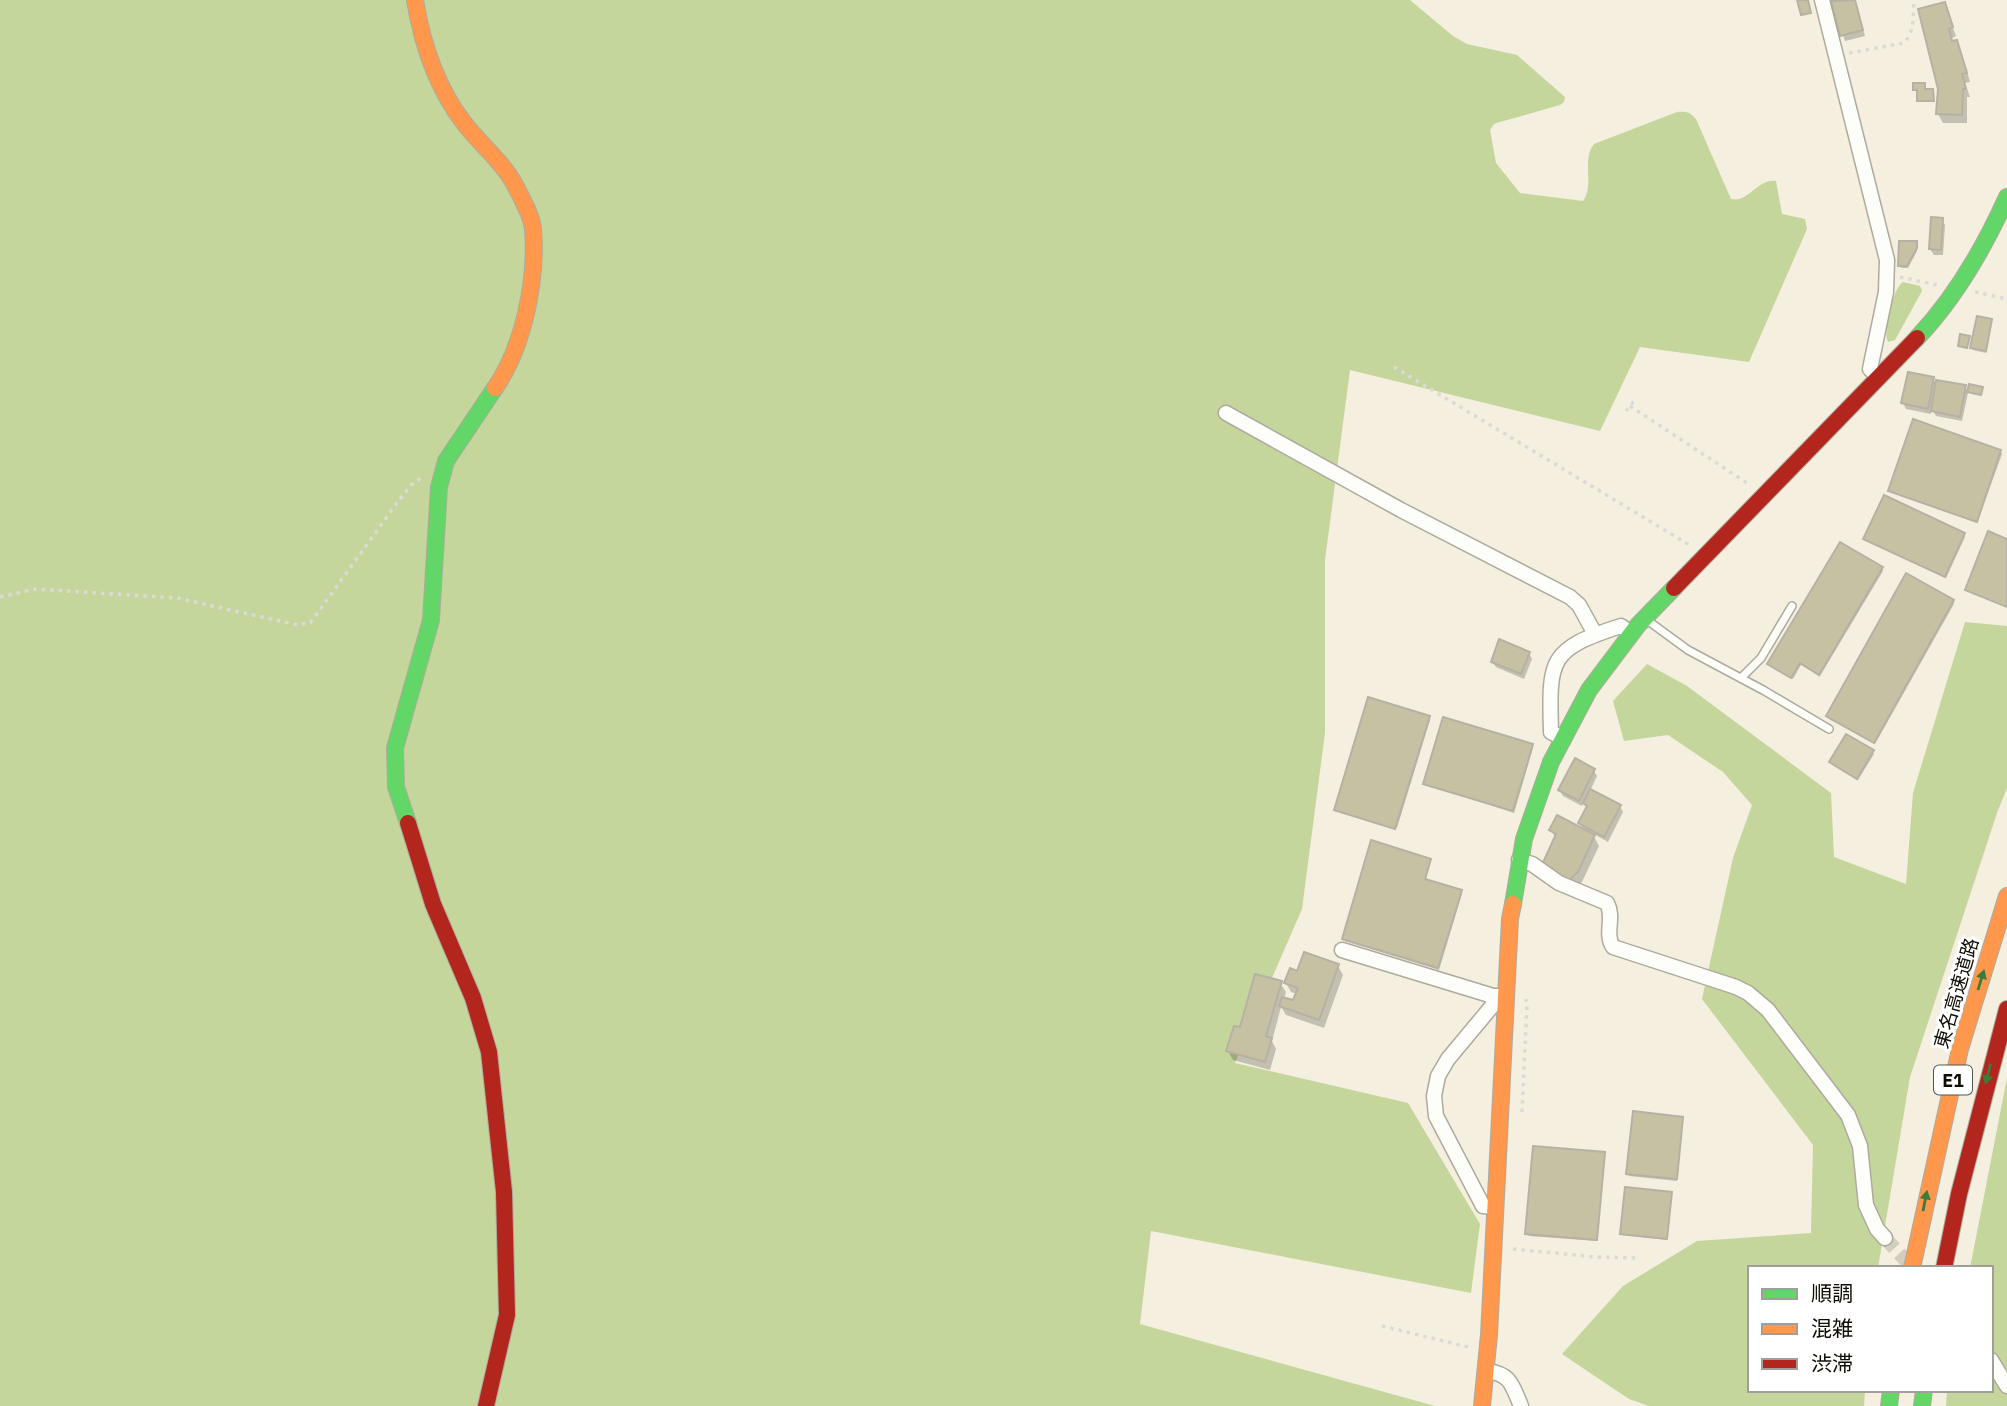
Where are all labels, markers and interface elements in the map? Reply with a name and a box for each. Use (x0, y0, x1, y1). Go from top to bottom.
street label: 東名高速道路 (1929, 935, 1983, 1051)
one-way arrow (1976, 970, 1987, 991)
one-way arrow (1982, 1063, 1993, 1085)
road number: E1 (1934, 1065, 1972, 1094)
one-way arrow (1920, 1190, 1931, 1212)
legend (1748, 1266, 1993, 1392)
text: 順調 (1811, 1279, 1853, 1307)
text: 混雑 (1811, 1314, 1853, 1342)
text: 渋滞 (1811, 1349, 1853, 1377)

